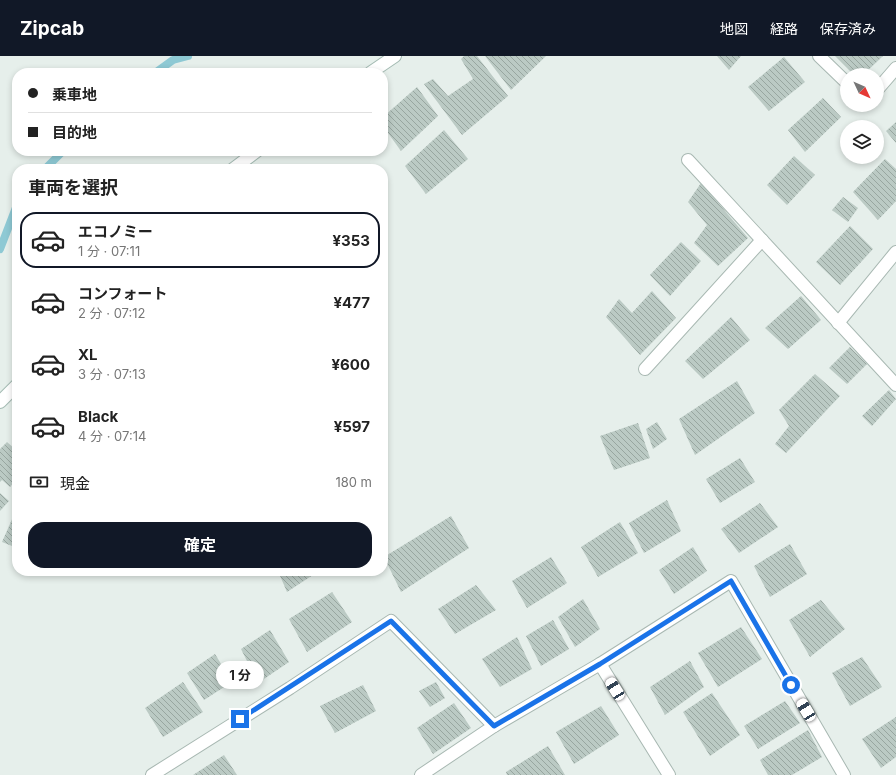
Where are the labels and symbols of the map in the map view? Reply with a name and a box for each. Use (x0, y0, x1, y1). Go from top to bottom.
north arrow (840, 68, 884, 112)
callout: 1 分 (216, 661, 264, 689)
car (604, 676, 626, 702)
route start (782, 676, 800, 694)
car (795, 697, 817, 723)
route end (231, 710, 249, 728)

